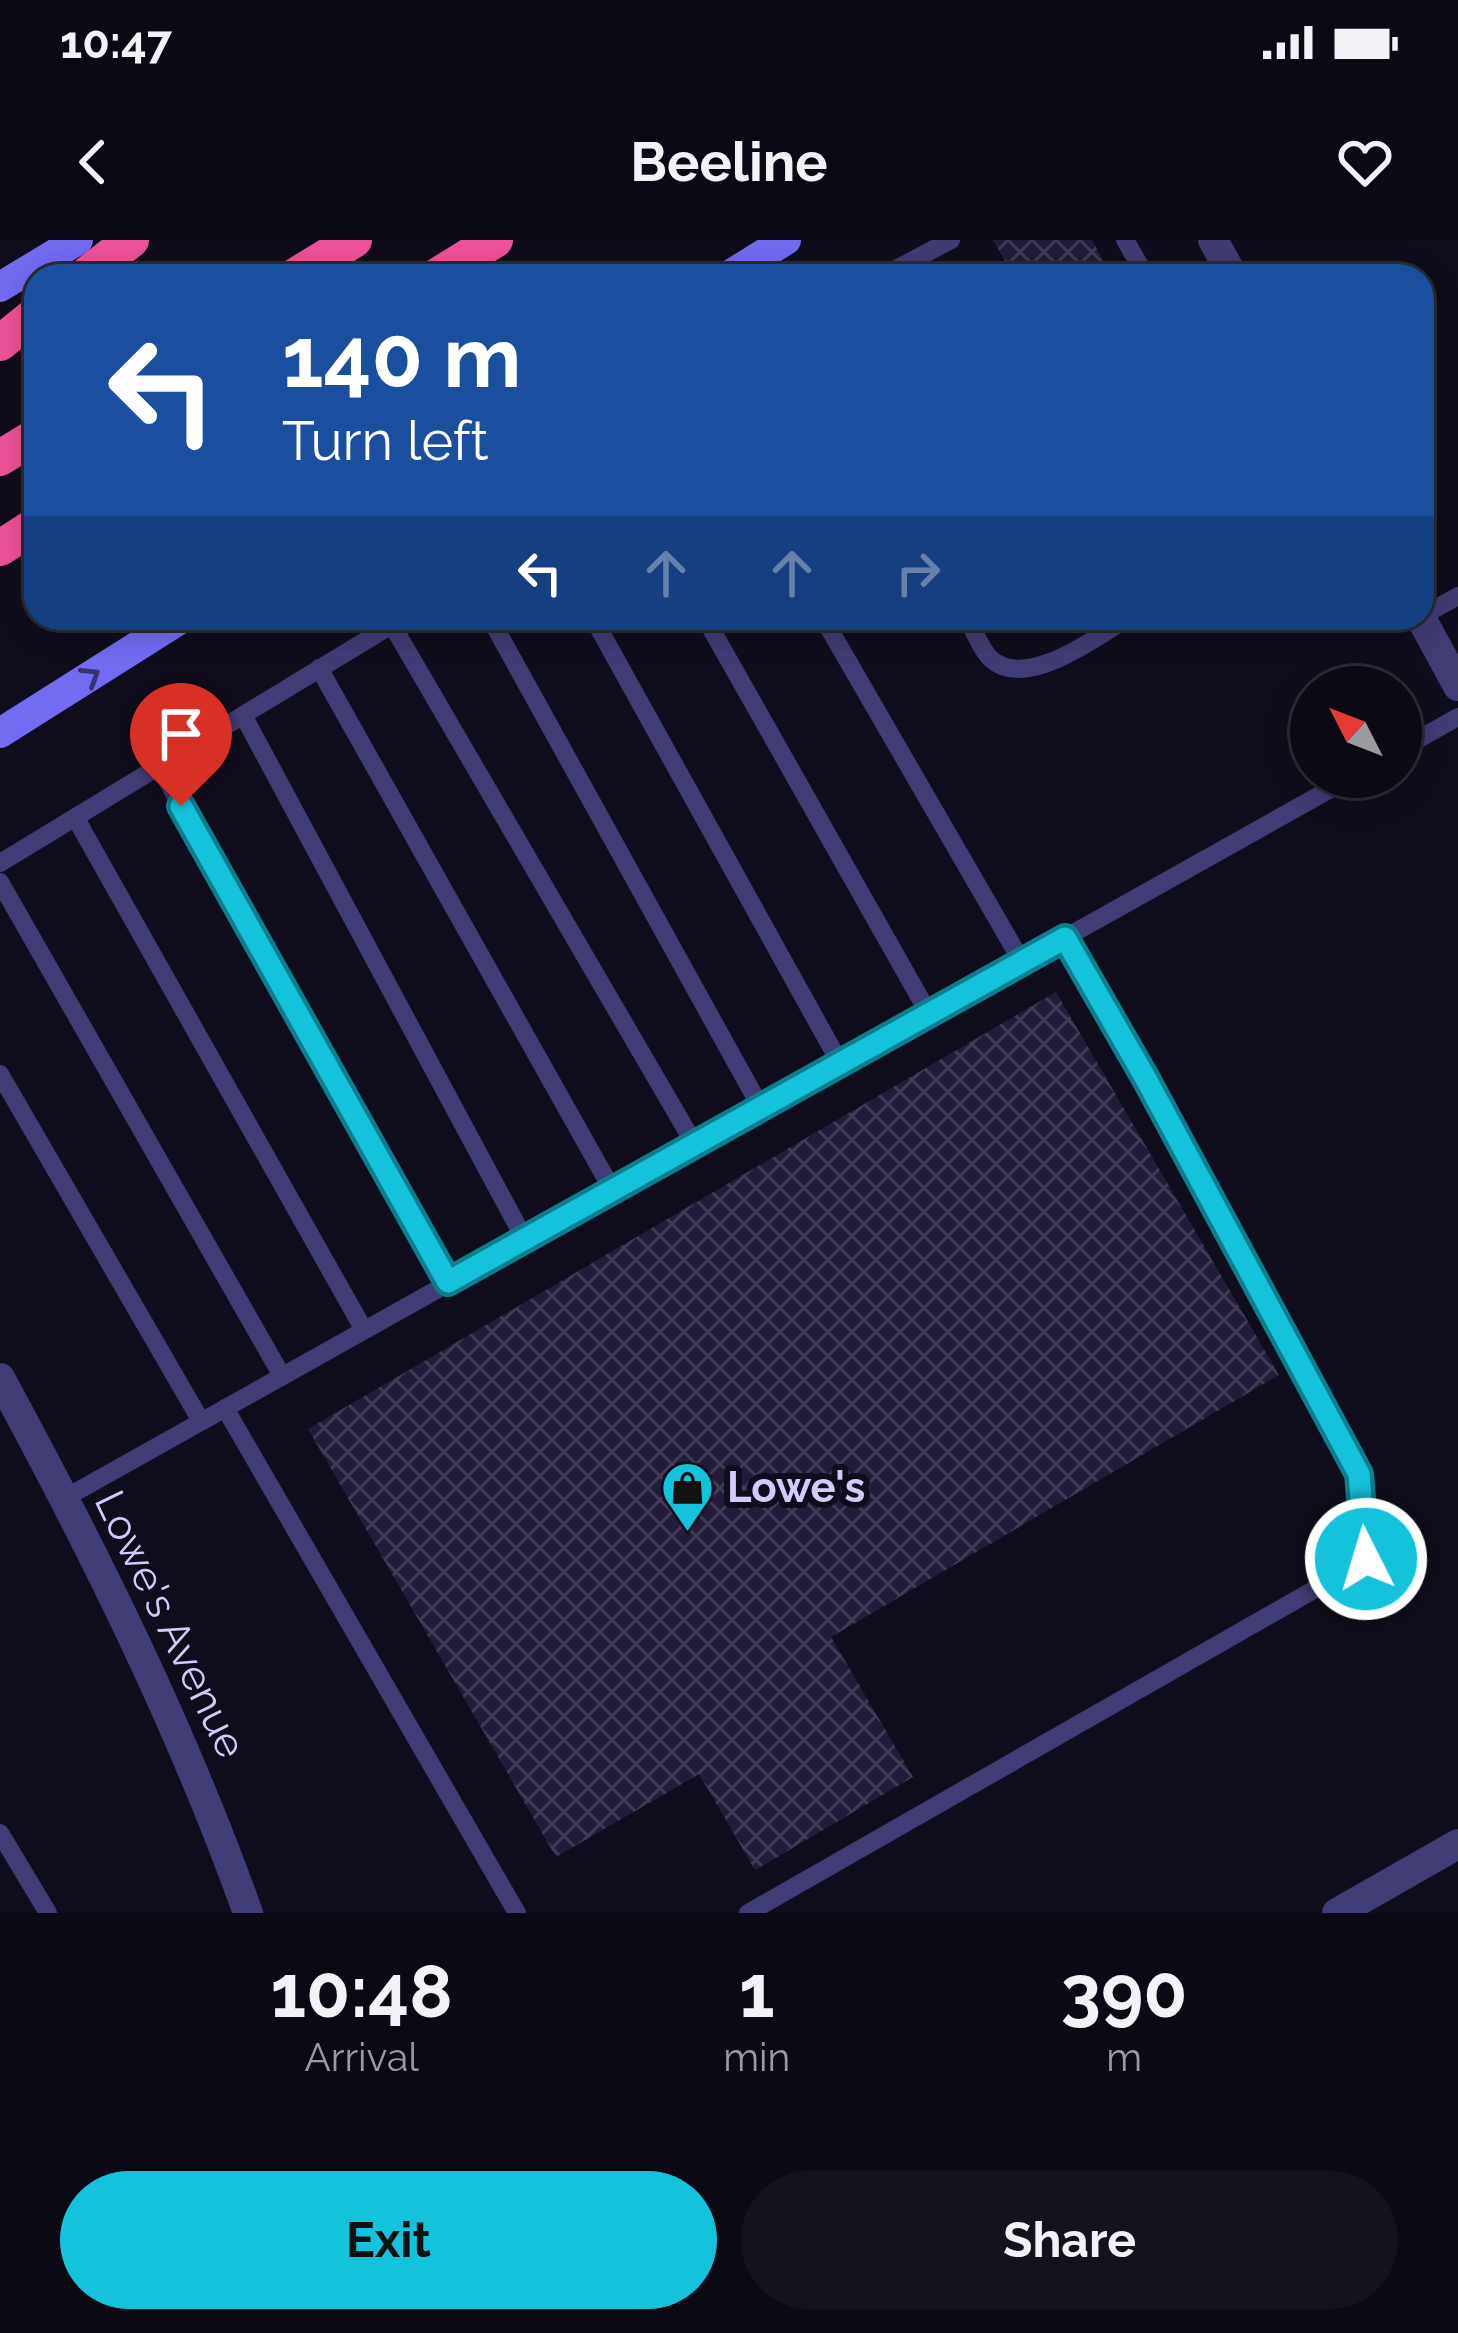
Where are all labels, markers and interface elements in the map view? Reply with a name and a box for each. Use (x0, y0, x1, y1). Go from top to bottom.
text: 10:47 (60, 16, 172, 69)
icon: back (60, 129, 126, 195)
icon: heart (1332, 129, 1398, 195)
text: Beeline (630, 130, 828, 194)
text: 140 m (282, 308, 521, 407)
icon: left (84, 312, 240, 468)
text: Turn left (282, 409, 489, 473)
icon: left (507, 540, 573, 606)
icon: ahead (633, 540, 699, 606)
icon: ahead (759, 540, 825, 606)
icon: right (885, 540, 951, 606)
north arrow (1290, 666, 1422, 798)
map controls (1290, 666, 1422, 798)
one-way arrow (78, 667, 100, 690)
pin (130, 683, 232, 806)
icon: arrive (148, 701, 214, 767)
shop icon: Lowe's (660, 1459, 716, 1533)
place label: Lowe's (727, 1463, 865, 1512)
street label: Lowe's Avenue (85, 1483, 256, 1766)
position arrow (1303, 1496, 1429, 1622)
text: 10:48 (270, 1949, 453, 2034)
text: 1 (739, 1949, 774, 2034)
text: 390 (1061, 1949, 1188, 2034)
text: Arrival (304, 2034, 419, 2080)
text: min (723, 2034, 790, 2080)
text: m (1106, 2034, 1142, 2080)
button: Exit (60, 2171, 717, 2309)
button: Share (741, 2171, 1398, 2309)

